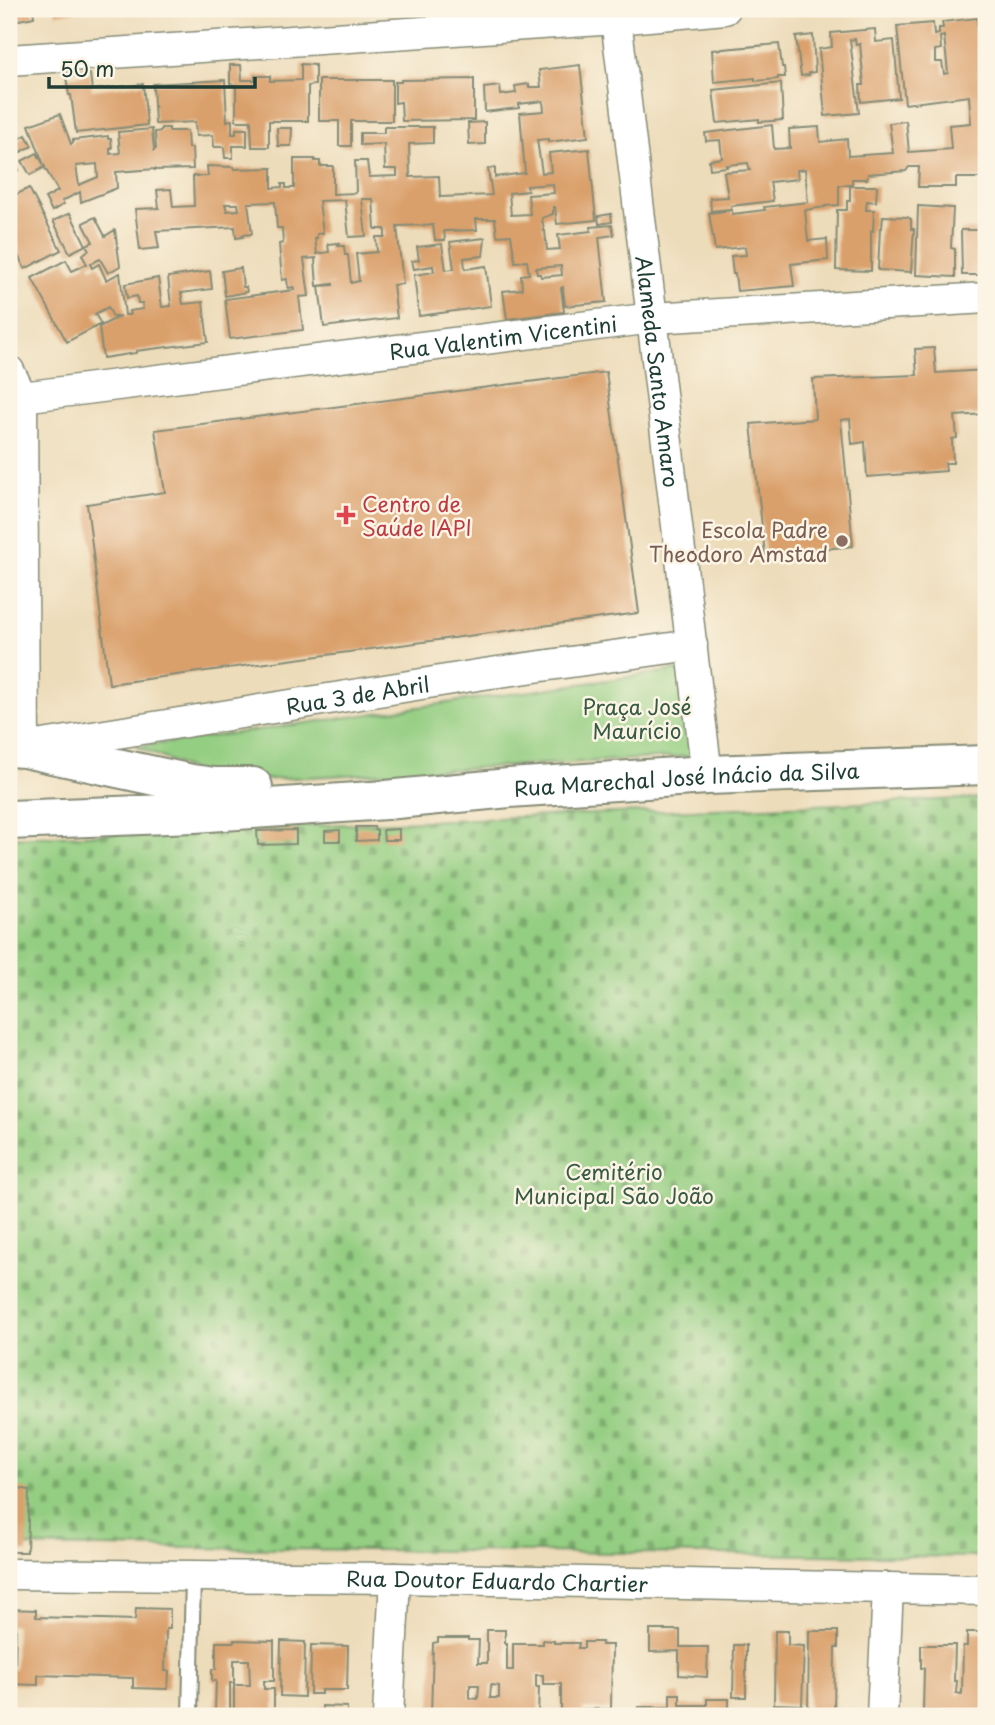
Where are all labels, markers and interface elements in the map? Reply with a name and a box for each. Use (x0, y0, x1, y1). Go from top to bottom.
scale bar (49, 46, 256, 90)
text: 50 m (60, 52, 114, 84)
street label: Alameda Santo Amaro (629, 254, 688, 489)
street label: Rua Valentim Vicentini (388, 307, 619, 367)
place label: Centro de Saúde IAPI (362, 487, 472, 543)
marker: Centro de Saúde IAPI (336, 505, 356, 525)
place label: Escola Padre Theodoro Amstad (649, 513, 828, 569)
marker: Escola Padre Theodoro Amstad (834, 533, 850, 549)
street label: Rua 3 de Abril (283, 667, 432, 722)
park label: Praça José Maurício (582, 690, 692, 746)
street label: Rua Marechal José Inácio da Silva (513, 754, 860, 804)
park label: Cemitério Municipal São João (514, 1155, 714, 1211)
street label: Rua Doutor Eduardo Chartier (346, 1561, 649, 1599)

